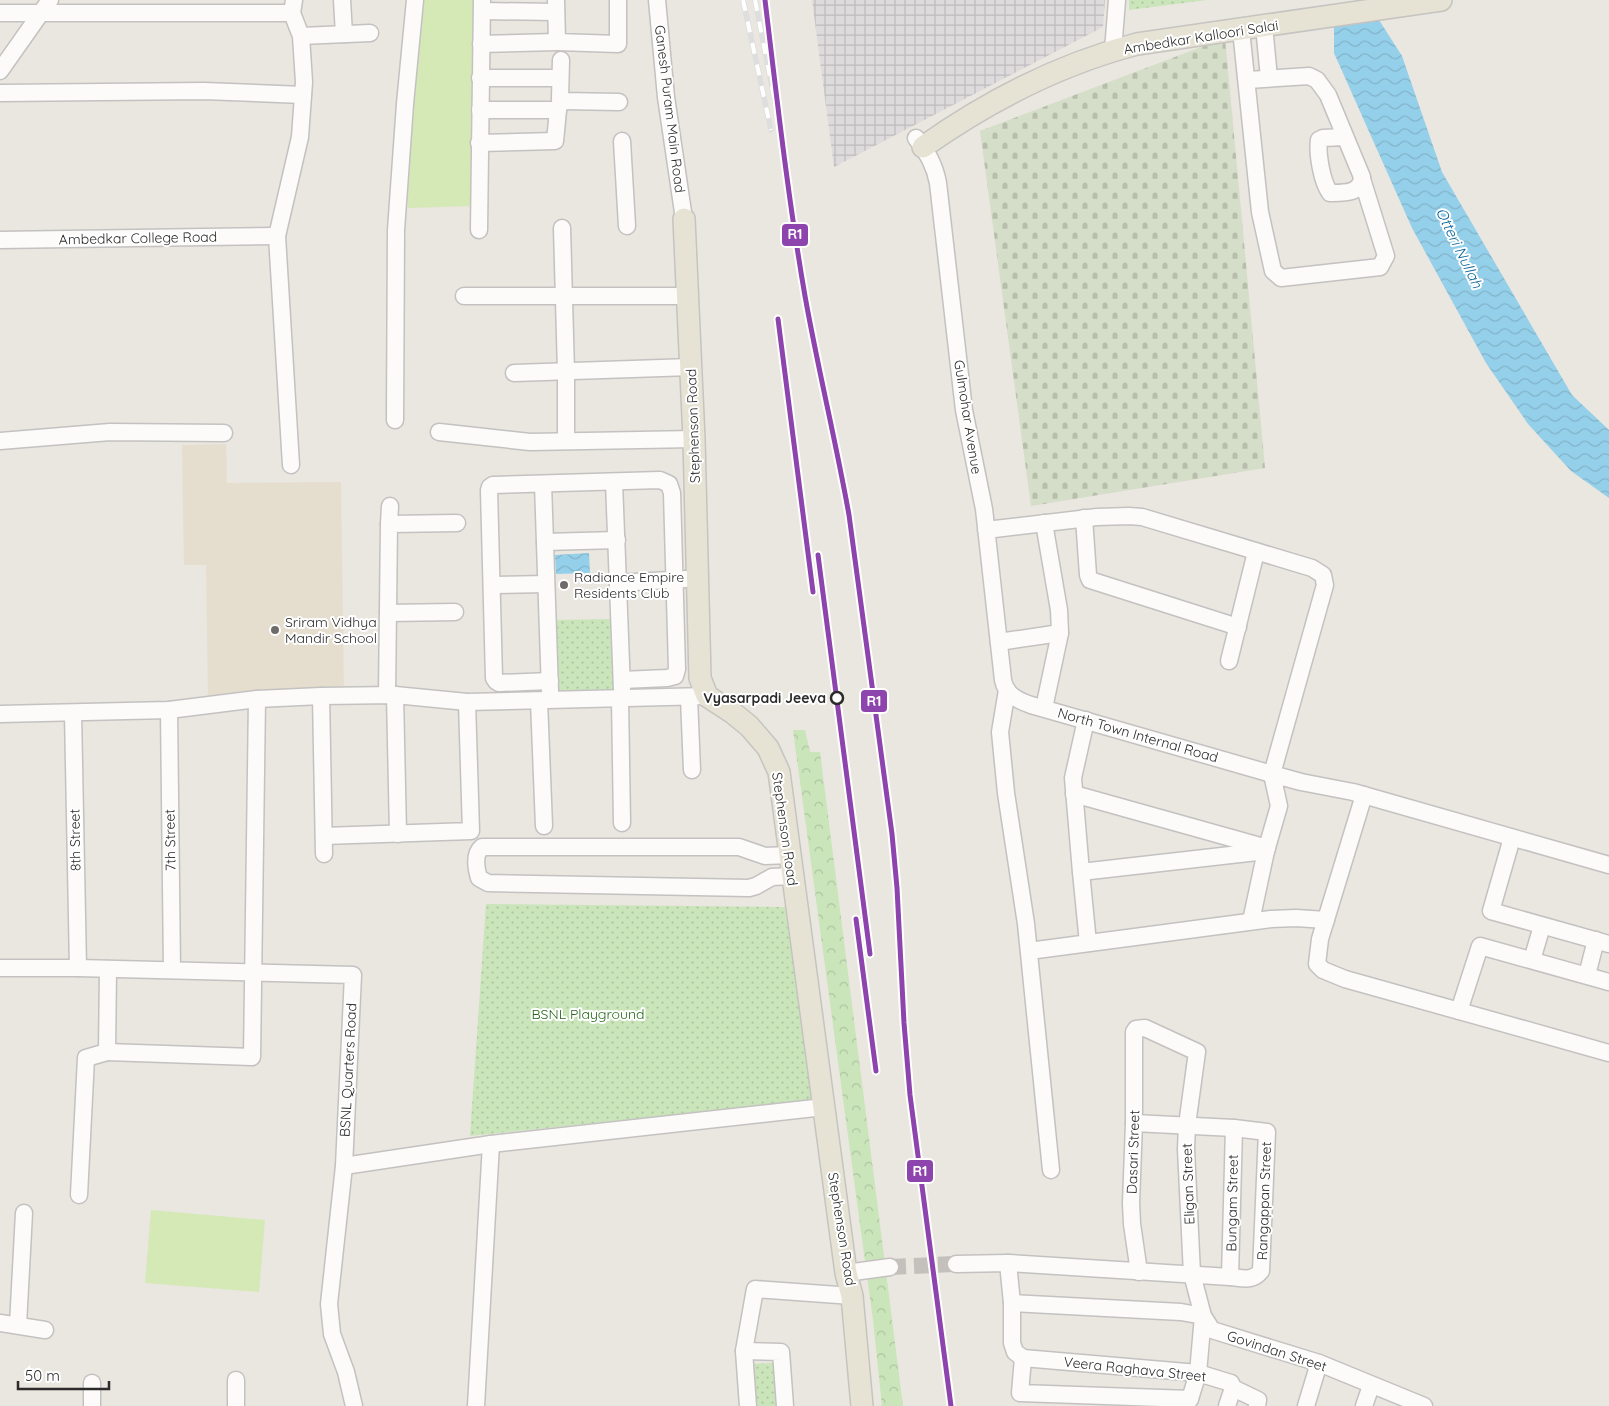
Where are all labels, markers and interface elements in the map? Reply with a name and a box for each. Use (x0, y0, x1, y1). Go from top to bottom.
street label: Ambedkar Kalloori Salai (1122, 16, 1280, 58)
street label: Ganesh Puram Main Road (651, 24, 689, 194)
water label: Otteri Nullah (1432, 204, 1487, 292)
line badge: R1 (781, 223, 809, 247)
text: R1 (787, 225, 803, 243)
street label: Ambedkar College Road (59, 228, 217, 248)
street label: Gulmohar Avenue (950, 358, 986, 476)
street label: Stephenson Road (682, 368, 704, 484)
place label: Radiance Empire Residents Club (574, 568, 684, 602)
marker: Radiance Empire Residents Club (558, 579, 570, 591)
place label: Sriram Vidhya Mandir School (285, 613, 377, 647)
marker: Sriram Vidhya Mandir School (269, 624, 281, 636)
place label: Vyasarpadi Jeeva (703, 689, 826, 707)
line badge: R1 (860, 689, 888, 713)
marker: Vyasarpadi Jeeva (830, 691, 844, 705)
text: R1 (866, 692, 882, 710)
street label: North Town Internal Road (1056, 703, 1220, 767)
street label: Stephenson Road (768, 771, 802, 887)
street label: 8th Street (65, 808, 85, 871)
street label: 7th Street (160, 809, 180, 871)
street label: BSNL Quarters Road (335, 1003, 361, 1137)
park label: BSNL Playground (531, 1005, 645, 1023)
street label: Dasari Street (1123, 1109, 1143, 1194)
street label: Rangappan Street (1253, 1141, 1275, 1261)
street label: Eligan Street (1178, 1143, 1198, 1225)
street label: Bungam Street (1222, 1154, 1242, 1252)
line badge: R1 (906, 1159, 934, 1183)
text: R1 (912, 1162, 928, 1180)
street label: Stephenson Road (824, 1171, 860, 1287)
street label: Govindan Street (1225, 1326, 1329, 1376)
street label: Veera Raghava Street (1063, 1353, 1207, 1385)
scale bar (18, 1358, 109, 1390)
text: 50 m (25, 1366, 60, 1385)

